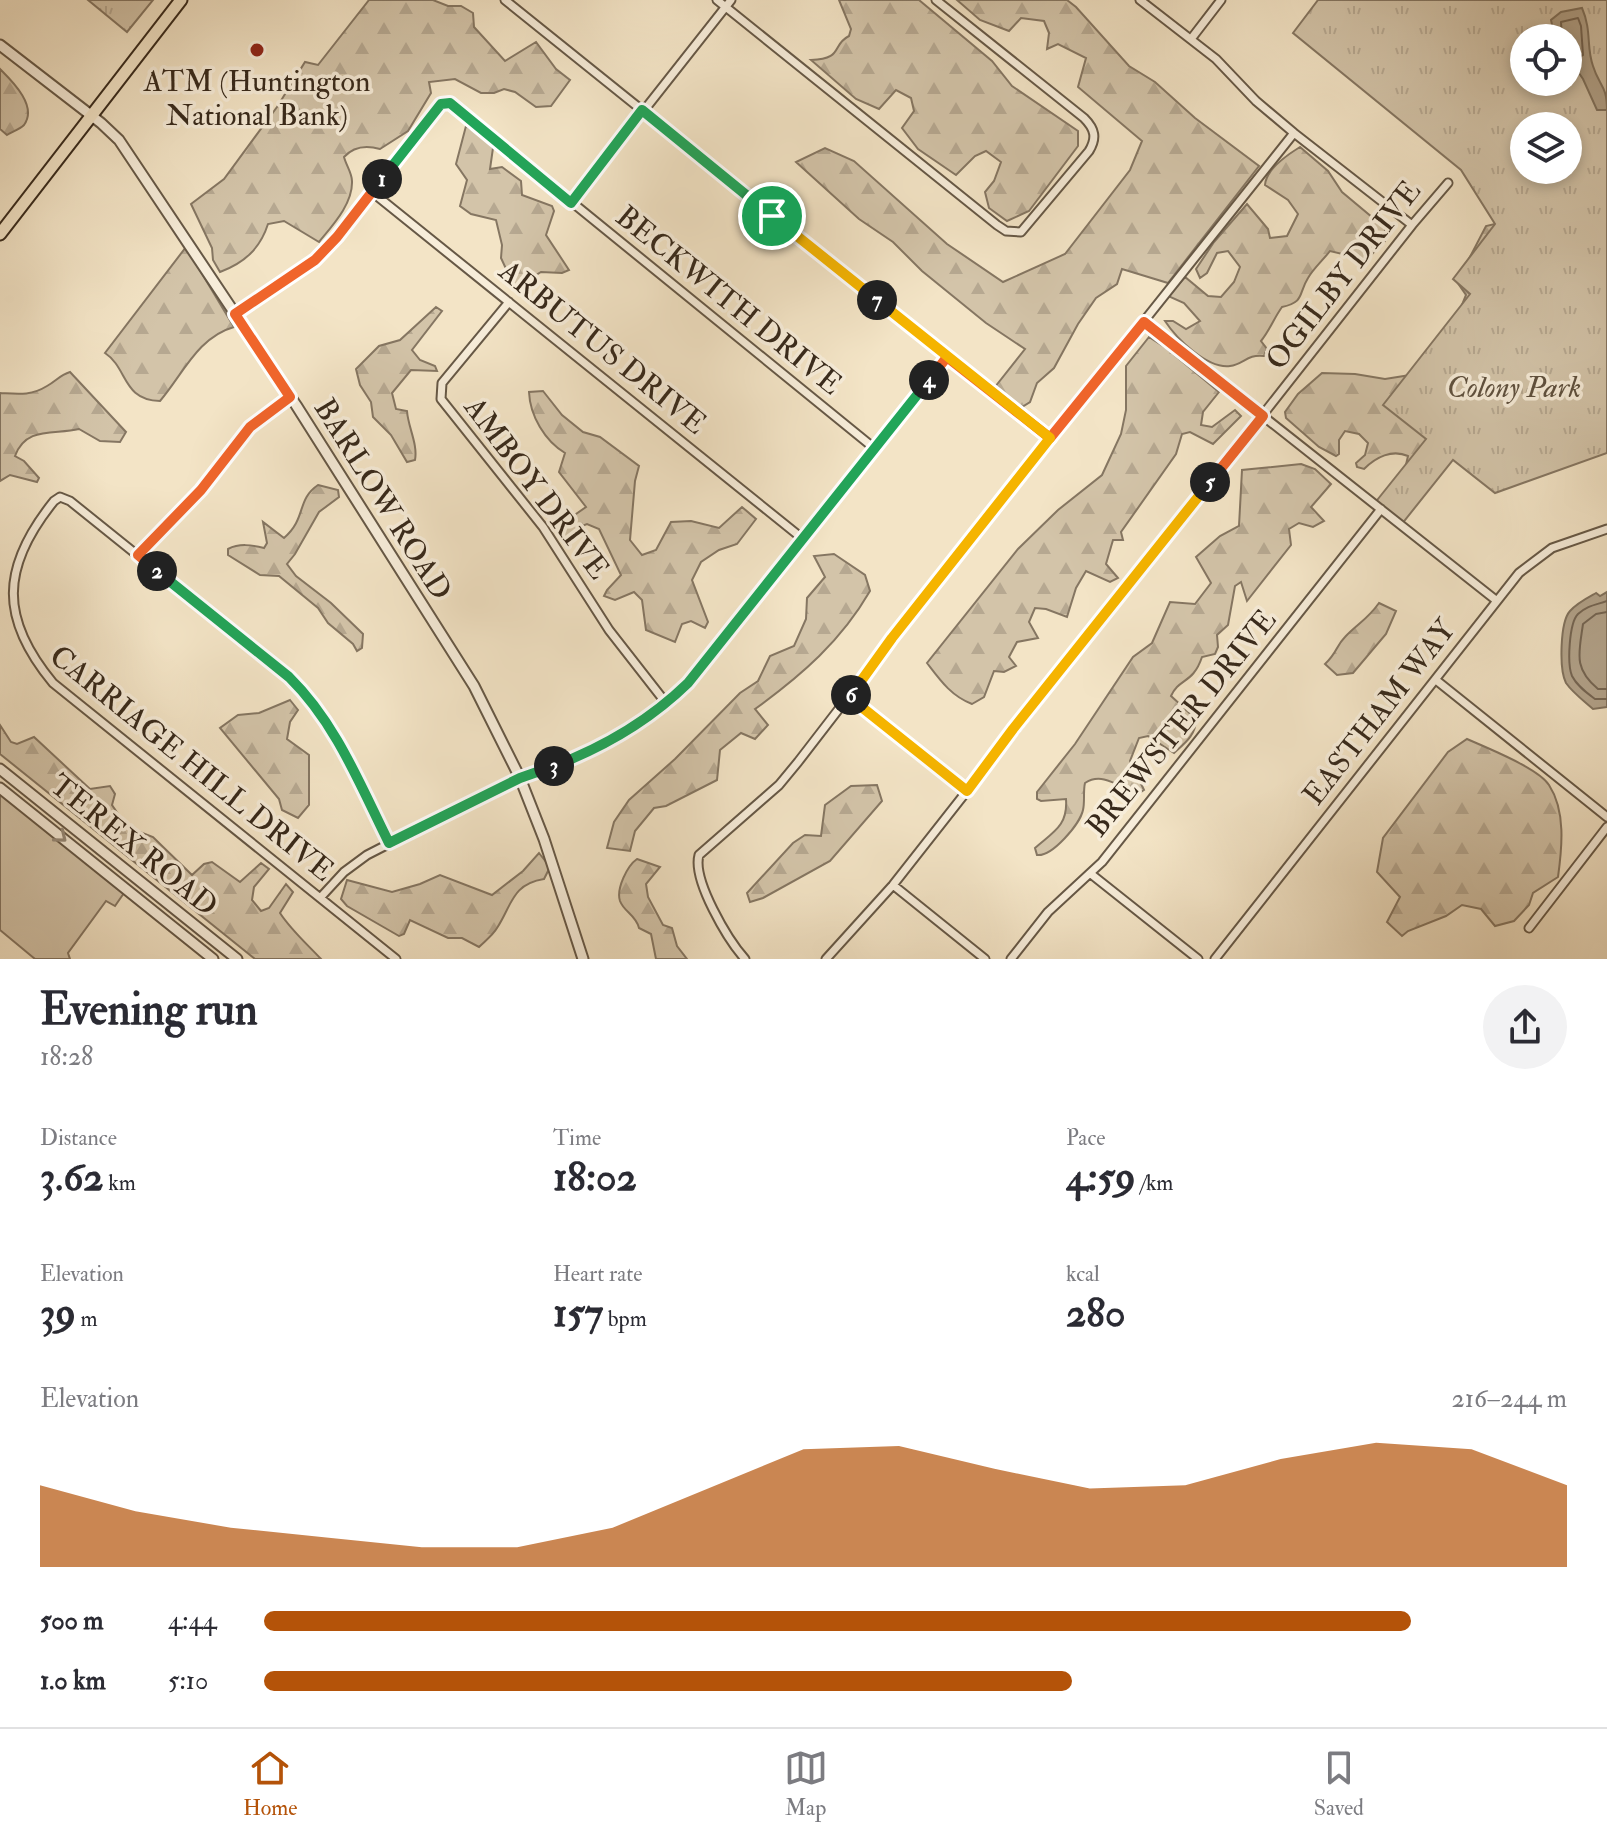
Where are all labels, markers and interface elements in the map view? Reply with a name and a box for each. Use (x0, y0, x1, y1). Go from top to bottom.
map controls (1510, 24, 1582, 184)
button: locate (1510, 24, 1582, 96)
marker: ATM (Huntington National Bank) (248, 41, 266, 59)
place label: ATM (Huntington National Bank) (143, 63, 370, 134)
button: layers (1510, 112, 1582, 184)
pin: 1 (362, 159, 402, 199)
text: 1 (378, 165, 386, 193)
street label: OGILBY DRIVE (1258, 173, 1429, 377)
pin (738, 182, 806, 250)
icon: arrive (750, 194, 794, 238)
street label: BECKWITH DRIVE (608, 198, 849, 403)
street label: ARBUTUS DRIVE (491, 252, 714, 442)
pin: 7 (857, 280, 897, 320)
text: 7 (872, 286, 882, 314)
pin: 4 (909, 360, 949, 400)
text: 4 (923, 366, 935, 394)
park label: Colony Park (1447, 369, 1581, 406)
street label: AMBOY DRIVE (455, 389, 617, 587)
street label: BARLOW ROAD (306, 392, 459, 607)
pin: 5 (1190, 462, 1230, 502)
text: 5 (1205, 468, 1215, 496)
pin: 2 (137, 551, 177, 591)
text: 2 (151, 557, 163, 585)
street label: BREWSTER DRIVE (1078, 602, 1284, 844)
street label: EASTHAM WAY (1295, 611, 1464, 813)
street label: CARRIAGE HILL DRIVE (42, 637, 341, 889)
pin: 6 (831, 675, 871, 715)
text: 6 (845, 681, 857, 709)
pin: 3 (534, 746, 574, 786)
text: 3 (550, 752, 558, 780)
street label: TEREX ROAD (42, 767, 225, 924)
one-way arrow (52, 827, 66, 842)
text: Evening run (40, 983, 258, 1038)
button: share (1483, 985, 1567, 1069)
text: 18:28 (40, 1041, 93, 1073)
text: Distance (40, 1124, 117, 1152)
text: Time (553, 1124, 601, 1152)
text: Pace (1066, 1124, 1105, 1152)
text: 3.62 (40, 1152, 104, 1203)
text: 18:02 (553, 1152, 637, 1203)
text: 4:59 (1066, 1152, 1136, 1203)
text: km (104, 1169, 136, 1197)
text: /km (1136, 1169, 1173, 1197)
text: Elevation (40, 1260, 124, 1288)
text: Heart rate (553, 1260, 643, 1288)
text: kcal (1066, 1260, 1100, 1288)
text: 39 (40, 1288, 76, 1339)
text: 157 (553, 1288, 603, 1339)
text: 280 (1066, 1288, 1126, 1339)
text: m (76, 1305, 98, 1333)
text: bpm (603, 1305, 647, 1333)
text: Elevation (40, 1383, 139, 1415)
text: 216–244 m (1452, 1383, 1567, 1415)
text: 500 m (40, 1605, 104, 1637)
text: 4:44 (168, 1605, 216, 1637)
text: 1.0 km (40, 1665, 106, 1697)
text: 5:10 (168, 1665, 208, 1697)
tab: Home (243, 1746, 298, 1822)
tab: Map (784, 1746, 828, 1822)
tab: Saved (1314, 1746, 1364, 1822)

